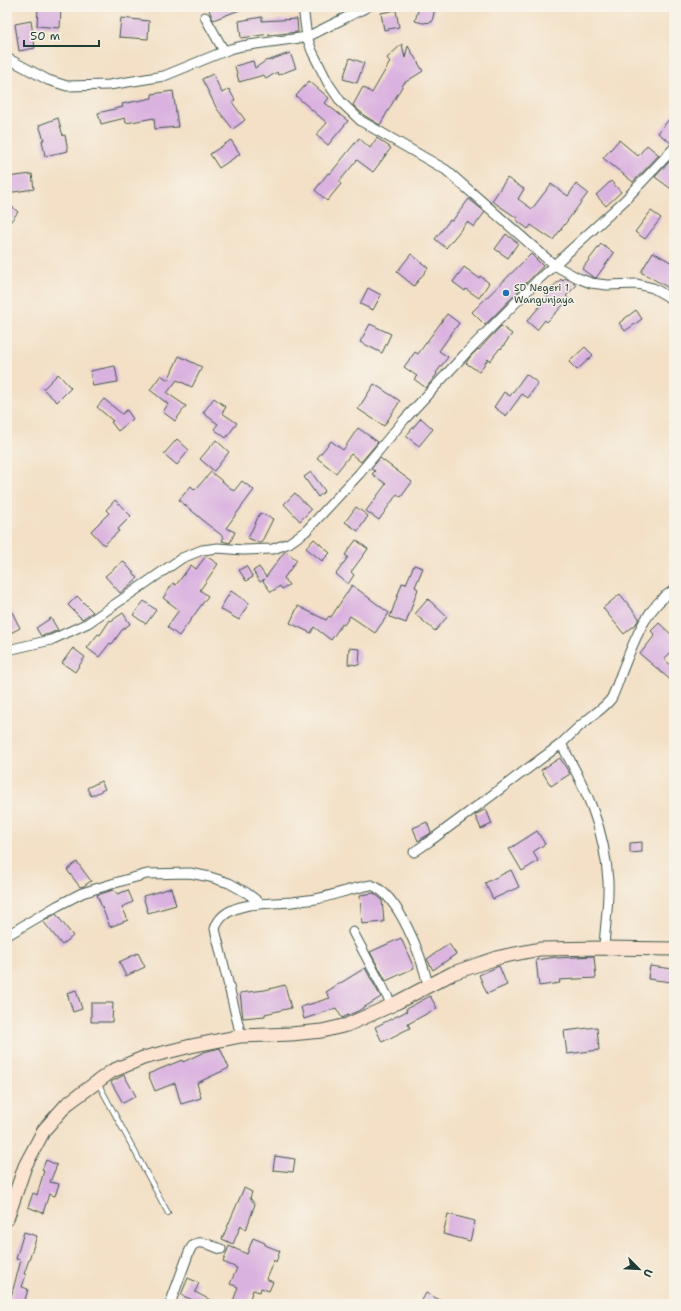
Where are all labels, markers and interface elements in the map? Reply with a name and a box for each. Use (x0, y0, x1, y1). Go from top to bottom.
scale bar (24, 22, 99, 48)
text: 50 m (30, 28, 60, 44)
place label: SD Negeri 1 Wangunjaya (514, 281, 575, 306)
marker: SD Negeri 1 Wangunjaya (501, 288, 511, 298)
north arrow (619, 1249, 659, 1289)
text: U (639, 1266, 656, 1279)

